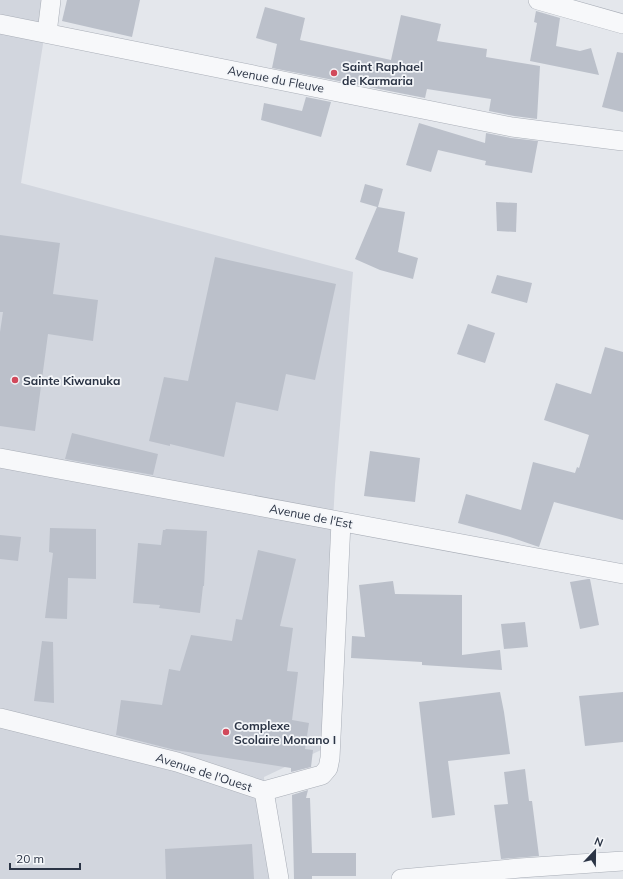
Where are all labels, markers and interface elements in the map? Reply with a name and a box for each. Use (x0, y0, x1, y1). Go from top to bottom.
place label: Saint Raphael de Karmaria (342, 59, 423, 88)
street label: Avenue du Fleuve (226, 62, 326, 96)
marker: Saint Raphael de Karmaria (329, 68, 339, 78)
place label: Sainte Kiwanuka (23, 373, 120, 388)
marker: Sainte Kiwanuka (10, 375, 20, 385)
street label: Avenue de l'Est (268, 501, 354, 531)
place label: Complexe Scolaire Monano I (234, 718, 336, 747)
marker: Complexe Scolaire Monano I (221, 727, 231, 737)
street label: Avenue de l'Ouest (154, 749, 254, 795)
north arrow (575, 831, 615, 871)
text: N (592, 834, 605, 850)
scale bar (10, 845, 80, 871)
text: 20 m (16, 851, 44, 866)

